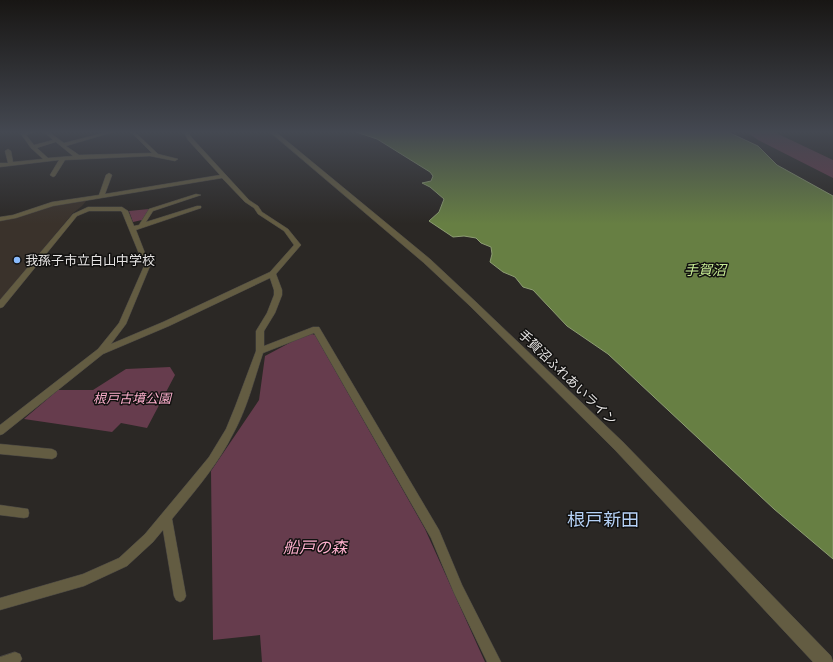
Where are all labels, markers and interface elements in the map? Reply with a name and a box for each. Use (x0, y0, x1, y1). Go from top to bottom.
place label: 我孫子市立白山中学校 (25, 250, 155, 269)
marker: 我孫子市立白山中学校 (12, 255, 22, 265)
water label: 手賀沼 (684, 259, 728, 279)
street label: 手賀沼ふれあいライン (515, 325, 622, 429)
park label: 根戸古墳公園 (93, 388, 173, 407)
district label: 根戸新田 (567, 505, 639, 531)
park label: 船戸の森 (283, 534, 349, 558)

